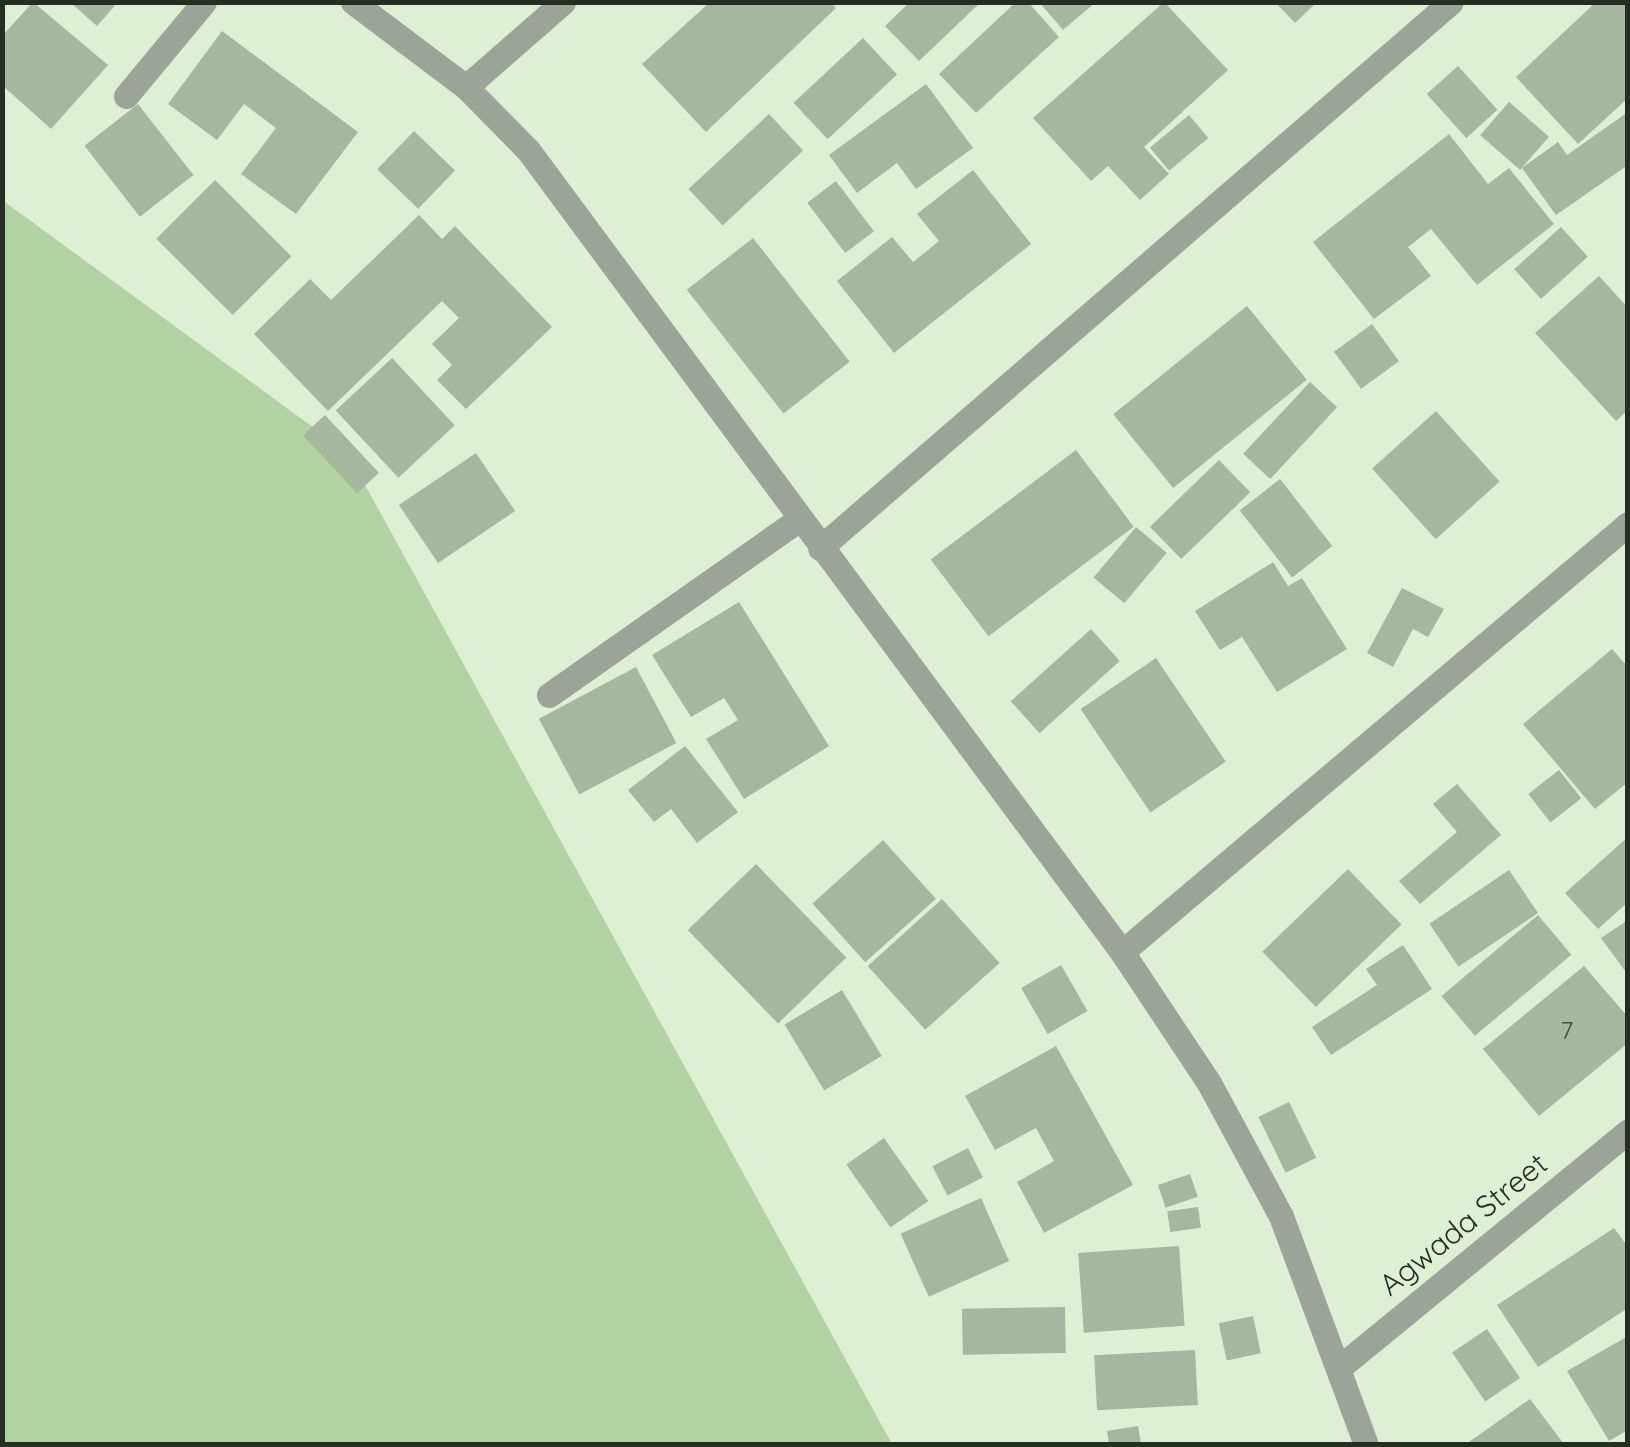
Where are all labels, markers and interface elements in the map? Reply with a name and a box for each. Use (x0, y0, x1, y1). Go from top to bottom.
house number: 7 (1561, 1015, 1573, 1045)
street label: Agwada Street (1372, 1145, 1554, 1303)

